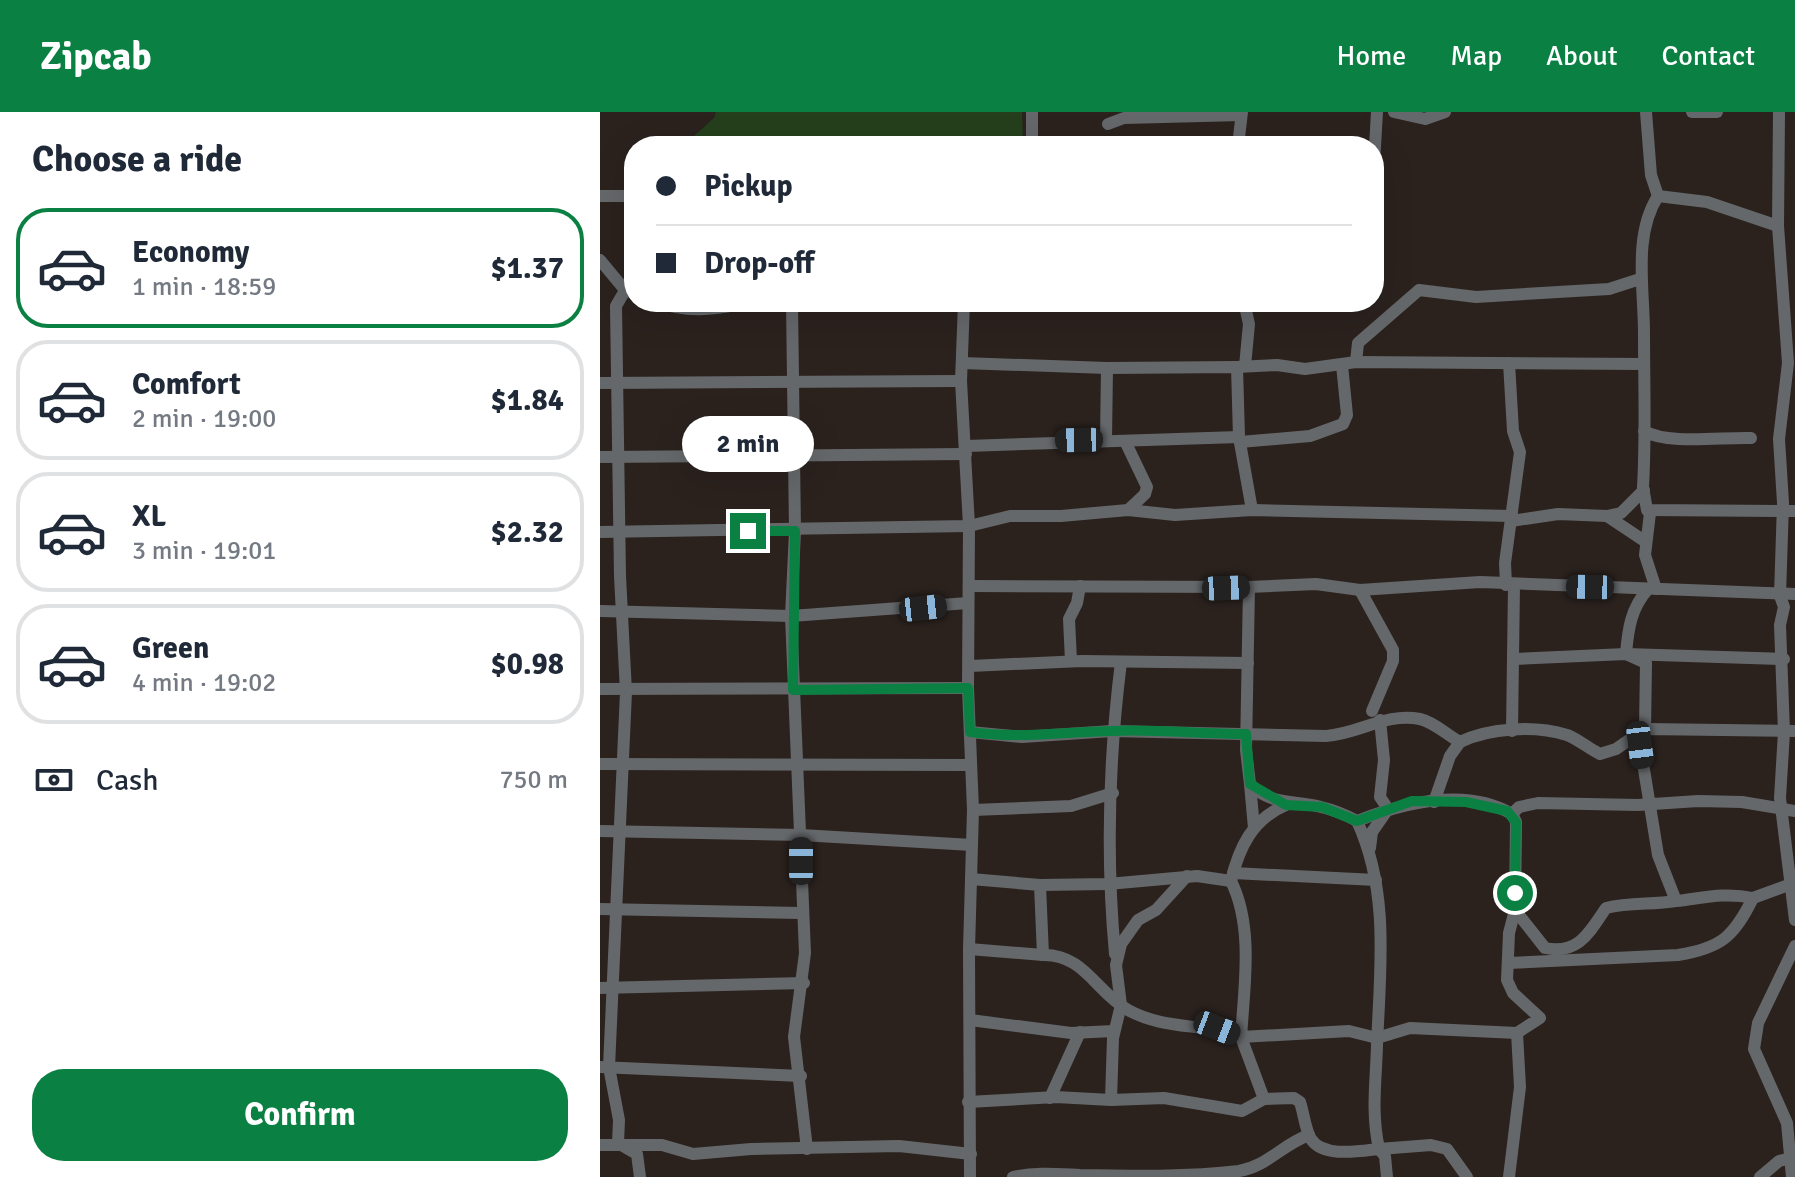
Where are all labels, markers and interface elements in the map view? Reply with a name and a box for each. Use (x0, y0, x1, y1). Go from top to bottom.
text: Zipcab (40, 33, 152, 80)
text: Home (1337, 39, 1406, 73)
text: Map (1450, 39, 1502, 73)
text: About (1546, 39, 1618, 73)
text: Contact (1662, 39, 1755, 73)
text: Choose a ride (32, 137, 242, 182)
text: Pickup (704, 168, 793, 205)
icon: car (36, 232, 108, 304)
text: Economy (132, 234, 249, 271)
text: Drop-off (704, 245, 814, 282)
text: $1.37 (491, 250, 564, 287)
text: 1 min · 18:59 (132, 271, 276, 303)
icon: car (36, 364, 108, 436)
text: Comfort (132, 366, 241, 403)
text: $1.84 (491, 382, 564, 419)
text: 2 min · 19:00 (132, 403, 276, 435)
callout: 2 min (682, 415, 814, 471)
text: 2 min (717, 428, 779, 460)
car (1055, 428, 1103, 452)
icon: car (36, 496, 108, 568)
text: XL (132, 498, 166, 535)
route end (730, 513, 766, 549)
text: $2.32 (491, 514, 564, 551)
text: 3 min · 19:01 (132, 535, 276, 567)
car (1202, 575, 1250, 601)
car (1566, 575, 1614, 599)
car (898, 594, 948, 622)
icon: car (36, 628, 108, 700)
text: Green (132, 630, 209, 667)
text: $0.98 (491, 646, 564, 683)
text: 4 min · 19:02 (132, 667, 276, 699)
car (1625, 720, 1655, 770)
icon: cash (32, 758, 76, 802)
text: Cash (96, 762, 159, 799)
text: 750 m (499, 764, 568, 796)
car (789, 837, 813, 885)
route start (1497, 875, 1533, 911)
car (1190, 1008, 1244, 1048)
button: Confirm (32, 1069, 568, 1161)

